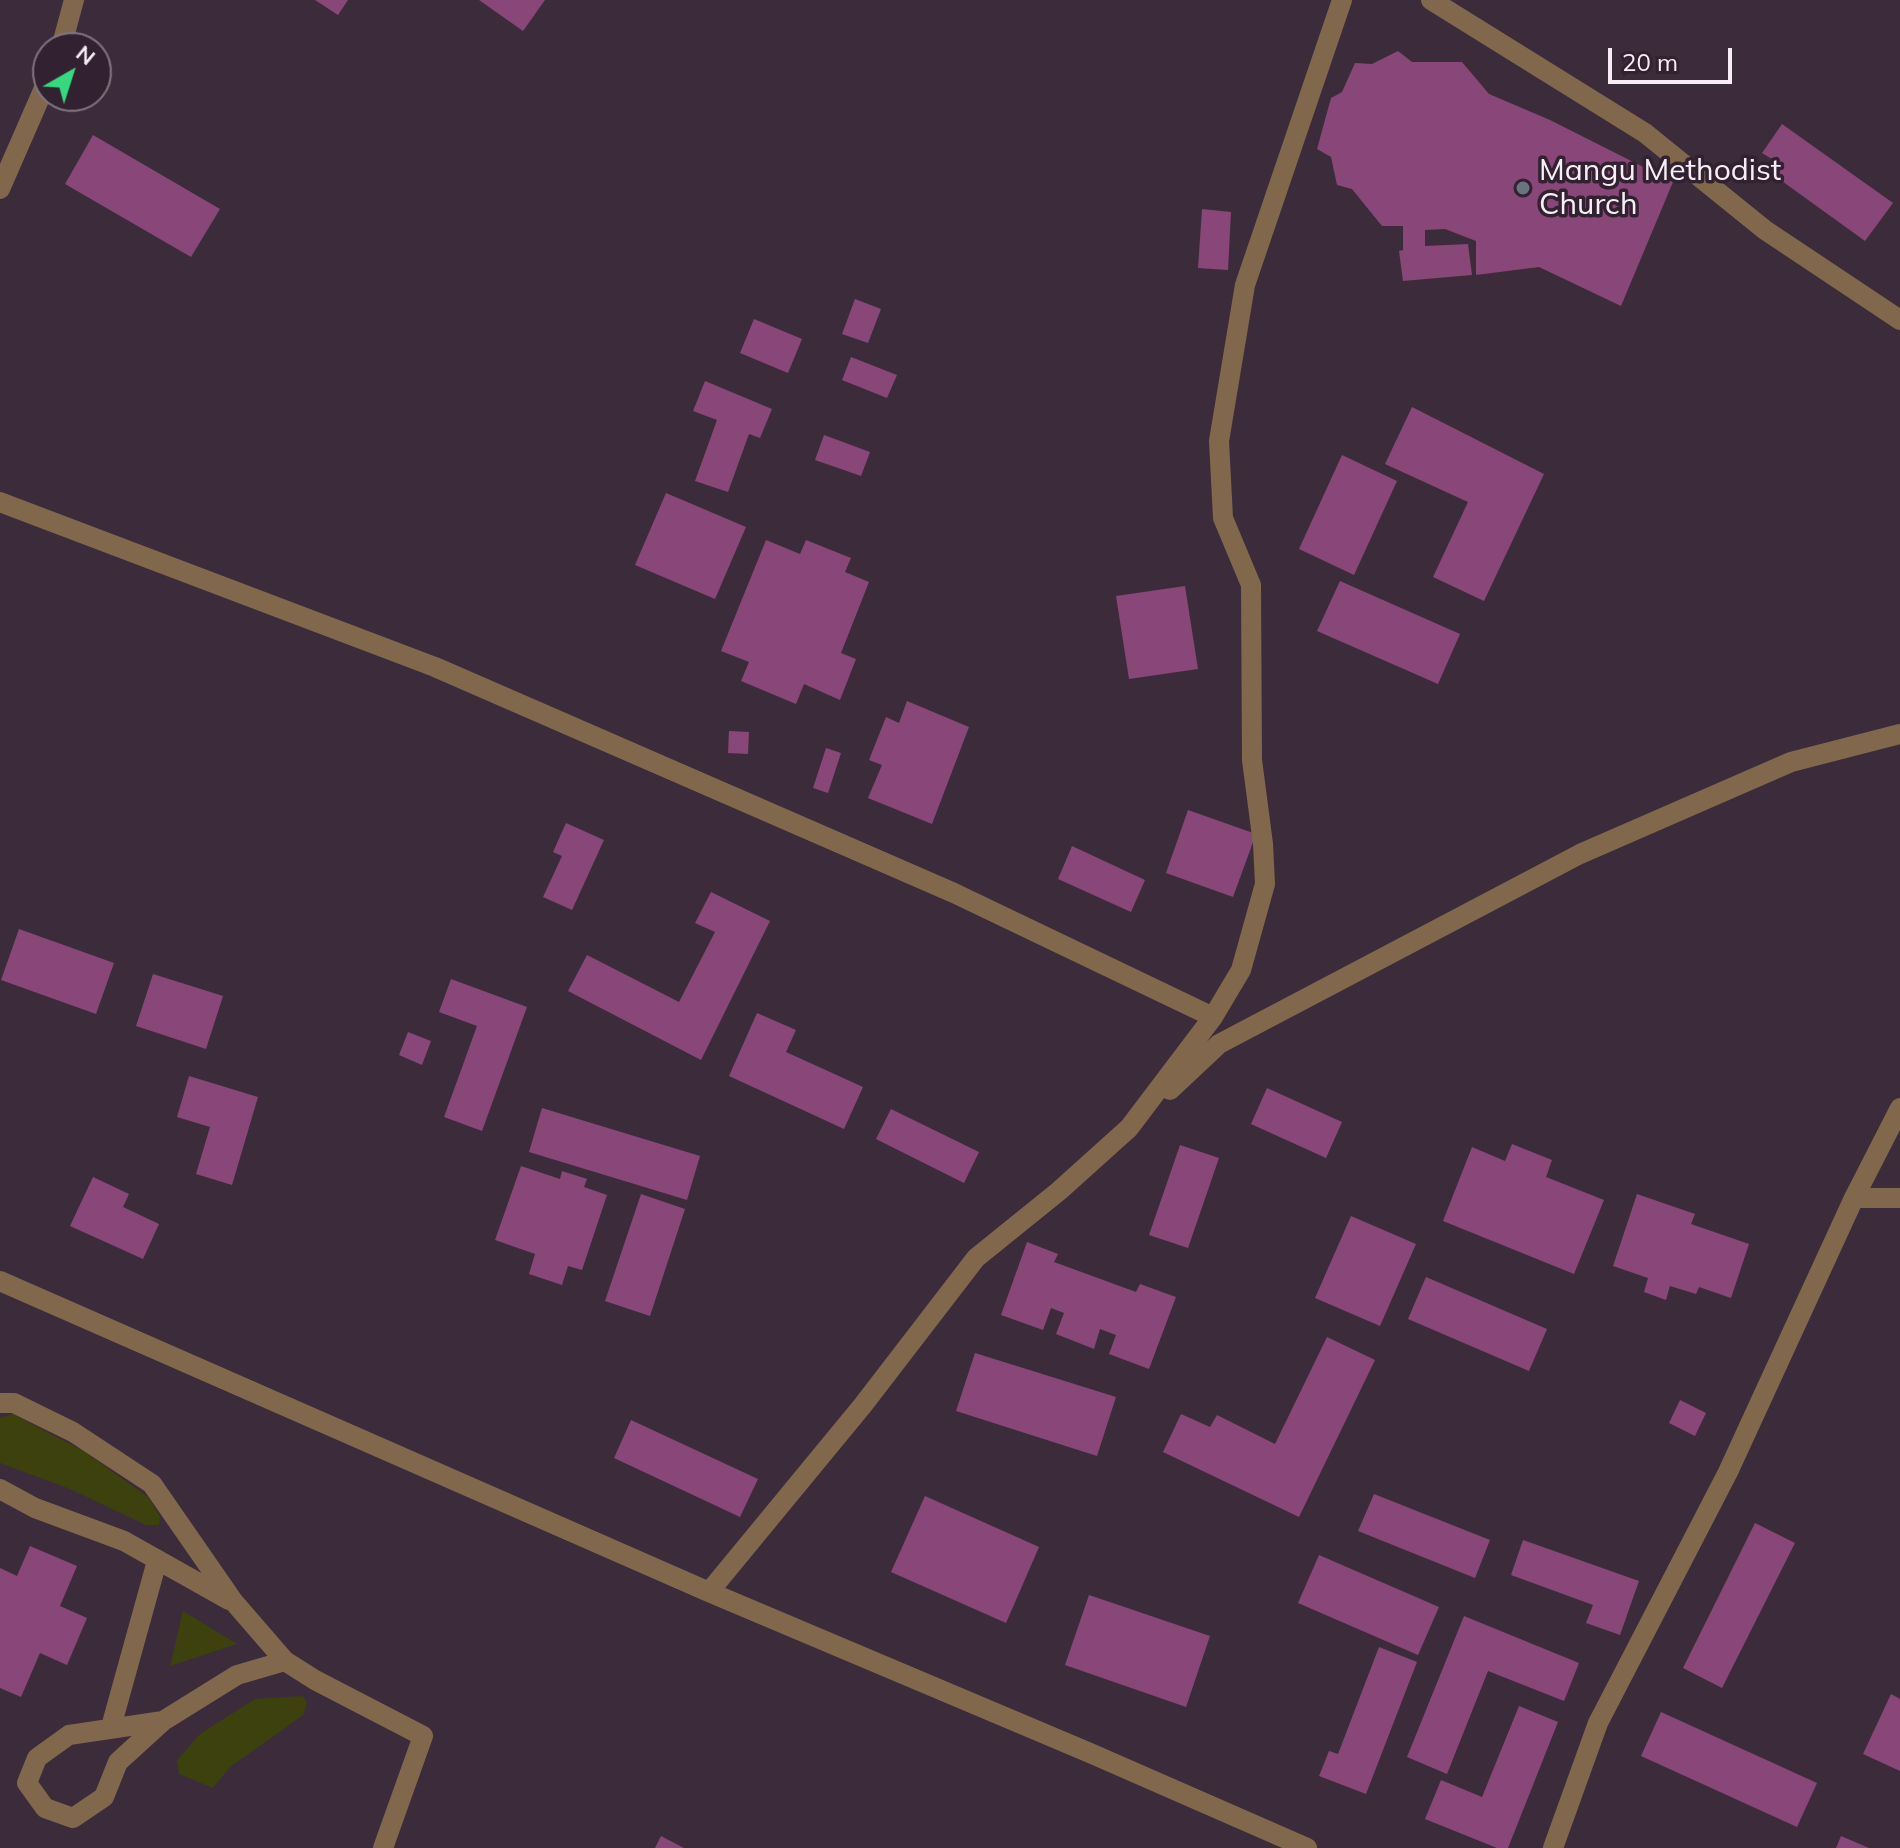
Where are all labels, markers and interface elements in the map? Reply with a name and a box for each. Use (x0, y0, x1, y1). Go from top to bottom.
north arrow (32, 32, 112, 112)
scale bar (1612, 32, 1736, 82)
text: N (71, 39, 101, 71)
text: 20 m (1622, 47, 1678, 77)
place label: Mangu Methodist Church (1539, 153, 1781, 224)
marker: Mangu Methodist Church (1514, 179, 1532, 197)

